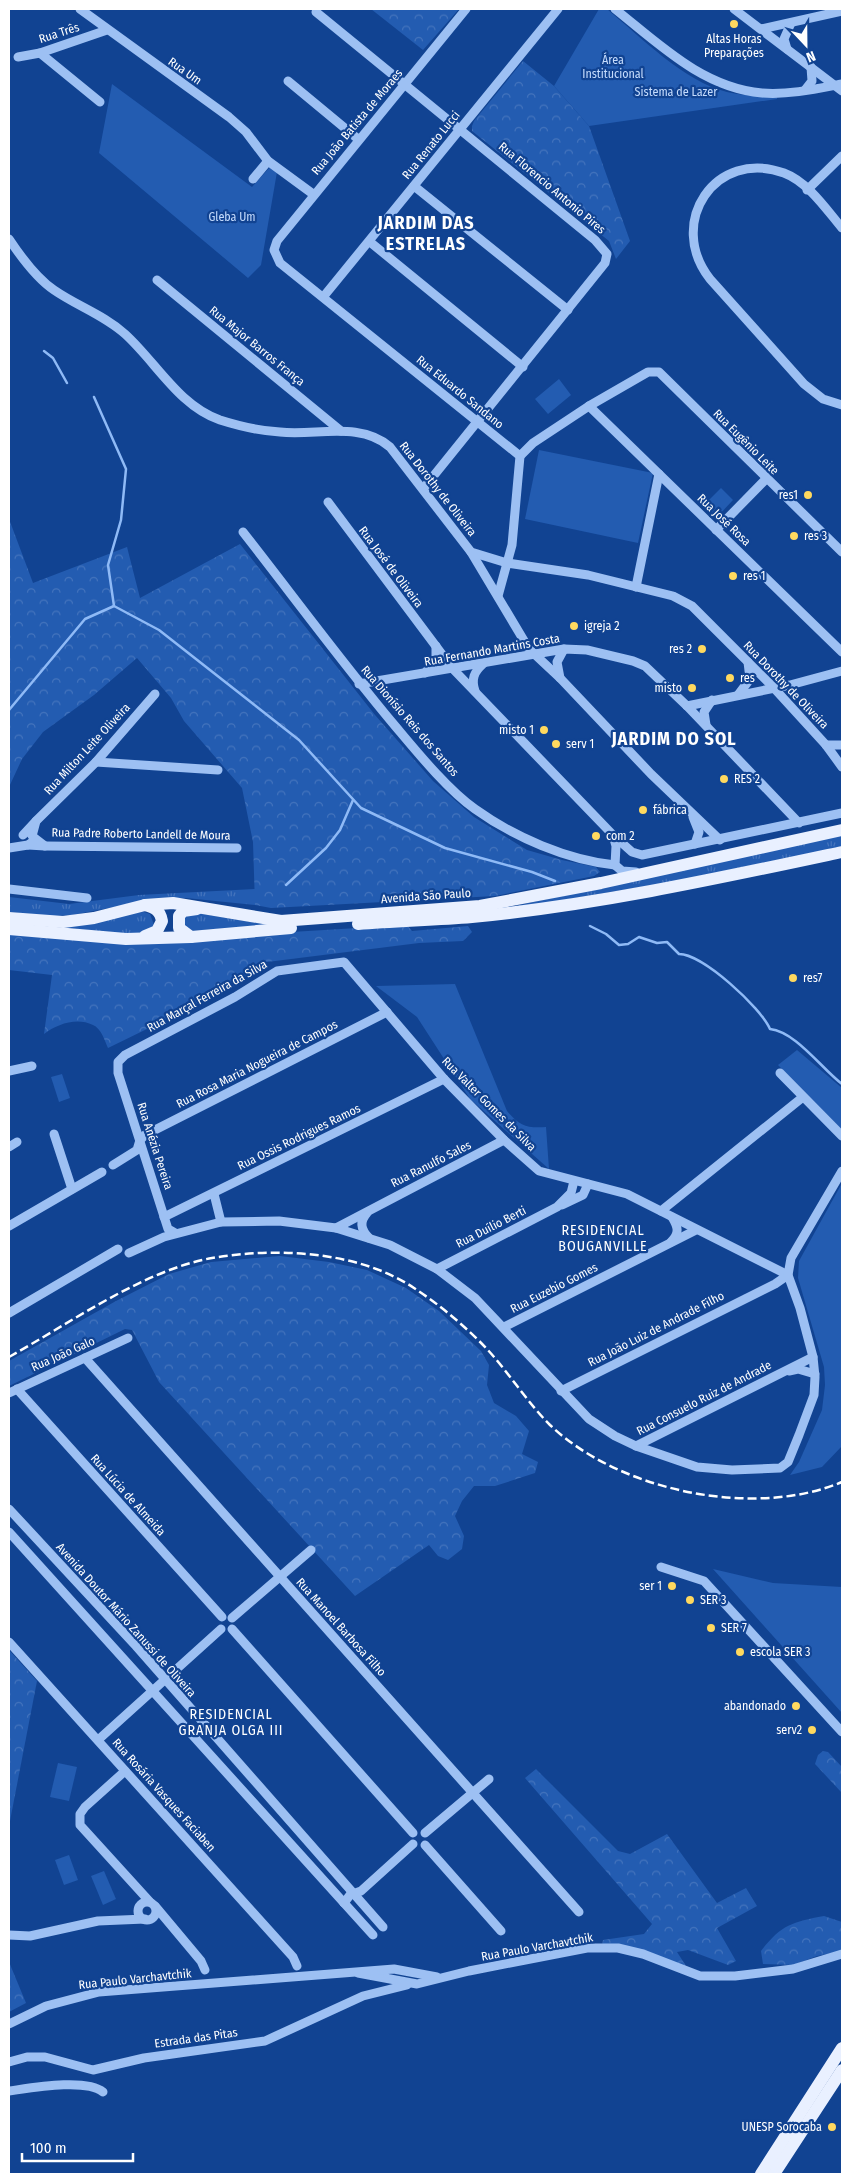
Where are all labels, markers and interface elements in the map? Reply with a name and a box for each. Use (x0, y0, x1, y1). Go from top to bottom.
marker: Altas Horas Preparações (728, 18, 740, 30)
street label: Rua Três (37, 20, 81, 46)
north arrow (781, 20, 831, 70)
place label: Altas Horas Preparações (704, 32, 764, 60)
text: N (804, 47, 818, 66)
park label: Área Institucional (582, 52, 644, 81)
street label: Rua Um (165, 54, 205, 88)
street label: Rua João Batista de Moraes (309, 66, 405, 178)
park label: Sistema de Lazer (635, 85, 718, 99)
street label: Rua Renato Lucci (399, 108, 463, 182)
street label: Rua Florencio Antonio Pires (496, 139, 608, 237)
park label: Gleba Um (208, 210, 256, 224)
district label: JARDIM DAS ESTRELAS (376, 212, 475, 255)
street label: Rua Major Barros França (206, 303, 308, 389)
street label: Rua Eduardo Sandano (414, 353, 506, 431)
street label: Rua Eugênio Leite (710, 406, 782, 478)
street label: Rua Dorothy de Oliveira (397, 439, 479, 539)
place label: res1 (779, 488, 798, 502)
marker: res1 (802, 489, 814, 501)
street label: Rua José Rosa (694, 491, 754, 549)
street label: Rua José de Oliveira (356, 524, 426, 610)
place label: res 3 (804, 529, 827, 543)
marker: res 3 (788, 530, 800, 542)
place label: res 1 (743, 569, 765, 583)
marker: res 1 (727, 570, 739, 582)
place label: igreja 2 (584, 619, 619, 633)
marker: igreja 2 (568, 620, 580, 632)
street label: Rua Fernando Martins Costa (423, 631, 561, 669)
street label: Rua Dorothy de Oliveira (741, 638, 831, 732)
place label: res 2 (669, 642, 692, 656)
marker: res 2 (696, 643, 708, 655)
street label: Rua Dionísio Reis dos Santos (358, 663, 462, 779)
place label: res (740, 671, 755, 685)
marker: res (724, 672, 736, 684)
place label: misto (655, 681, 682, 695)
marker: misto (686, 682, 698, 694)
street label: Rua Milton Leite Oliveira (41, 700, 133, 798)
place label: misto 1 (499, 723, 534, 737)
marker: misto 1 (538, 724, 550, 736)
district label: JARDIM DO SOL (610, 728, 737, 750)
place label: serv 1 (566, 737, 594, 751)
marker: serv 1 (550, 738, 562, 750)
place label: RES 2 (734, 772, 760, 786)
marker: RES 2 (718, 773, 730, 785)
place label: fábrica (653, 803, 687, 817)
marker: fábrica (637, 804, 649, 816)
street label: Rua Padre Roberto Landell de Moura (51, 825, 231, 843)
place label: com 2 (606, 829, 635, 843)
marker: com 2 (590, 830, 602, 842)
street label: Avenida São Paulo (381, 886, 471, 906)
street label: Rua Marçal Ferreira da Silva (145, 957, 270, 1035)
place label: res7 (803, 971, 823, 985)
marker: res7 (787, 972, 799, 984)
street label: Rua Rosa Maria Nogueira de Campos (174, 1017, 340, 1111)
street label: Rua Valter Gomes da Silva (439, 1054, 539, 1154)
street label: Rua Anézia Pereira (134, 1101, 176, 1191)
street label: Rua Ossis Rodrigues Ramos (235, 1101, 363, 1173)
street label: Rua Ranulfo Sales (389, 1138, 473, 1190)
street label: Rua Duílio Berti (454, 1203, 528, 1251)
district label: RESIDENCIAL BOUGANVILLE (558, 1222, 648, 1255)
street label: Rua Euzebio Gomes (508, 1260, 600, 1316)
street label: Rua João Luiz de Andrade Filho (586, 1289, 726, 1369)
street label: Rua João Galo (29, 1334, 97, 1374)
street label: Rua Consuelo Ruiz de Andrade (634, 1358, 774, 1438)
street label: Rua Lúcia de Almeida (88, 1451, 168, 1539)
street label: Avenida Doutor Mário Zanussi de Oliveira (53, 1540, 199, 1700)
street label: Rua Manoel Barbosa Filho (293, 1575, 389, 1679)
place label: ser 1 (639, 1579, 662, 1593)
marker: ser 1 (666, 1580, 678, 1592)
place label: SER 3 (700, 1593, 726, 1607)
marker: SER 3 (684, 1594, 696, 1606)
place label: SER 7 (721, 1621, 747, 1635)
marker: SER 7 (705, 1622, 717, 1634)
place label: escola SER 3 (750, 1645, 810, 1659)
marker: escola SER 3 (734, 1646, 746, 1658)
place label: abandonado (724, 1699, 786, 1713)
marker: abandonado (790, 1700, 802, 1712)
district label: RESIDENCIAL GRANJA OLGA III (178, 1706, 284, 1739)
place label: serv2 (776, 1723, 802, 1737)
marker: serv2 (806, 1724, 818, 1736)
street label: Rua Rosária Vasques Faciaben (110, 1736, 218, 1854)
street label: Rua Paulo Varchavtchik (480, 1930, 594, 1964)
street label: Rua Paulo Varchavtchik (78, 1966, 192, 1992)
street label: Estrada das Pitas (154, 2025, 238, 2051)
place label: UNESP Sorocaba (742, 2120, 822, 2134)
marker: UNESP Sorocaba (826, 2121, 838, 2133)
scale bar (22, 2130, 134, 2162)
text: 100 m (30, 2139, 67, 2157)

